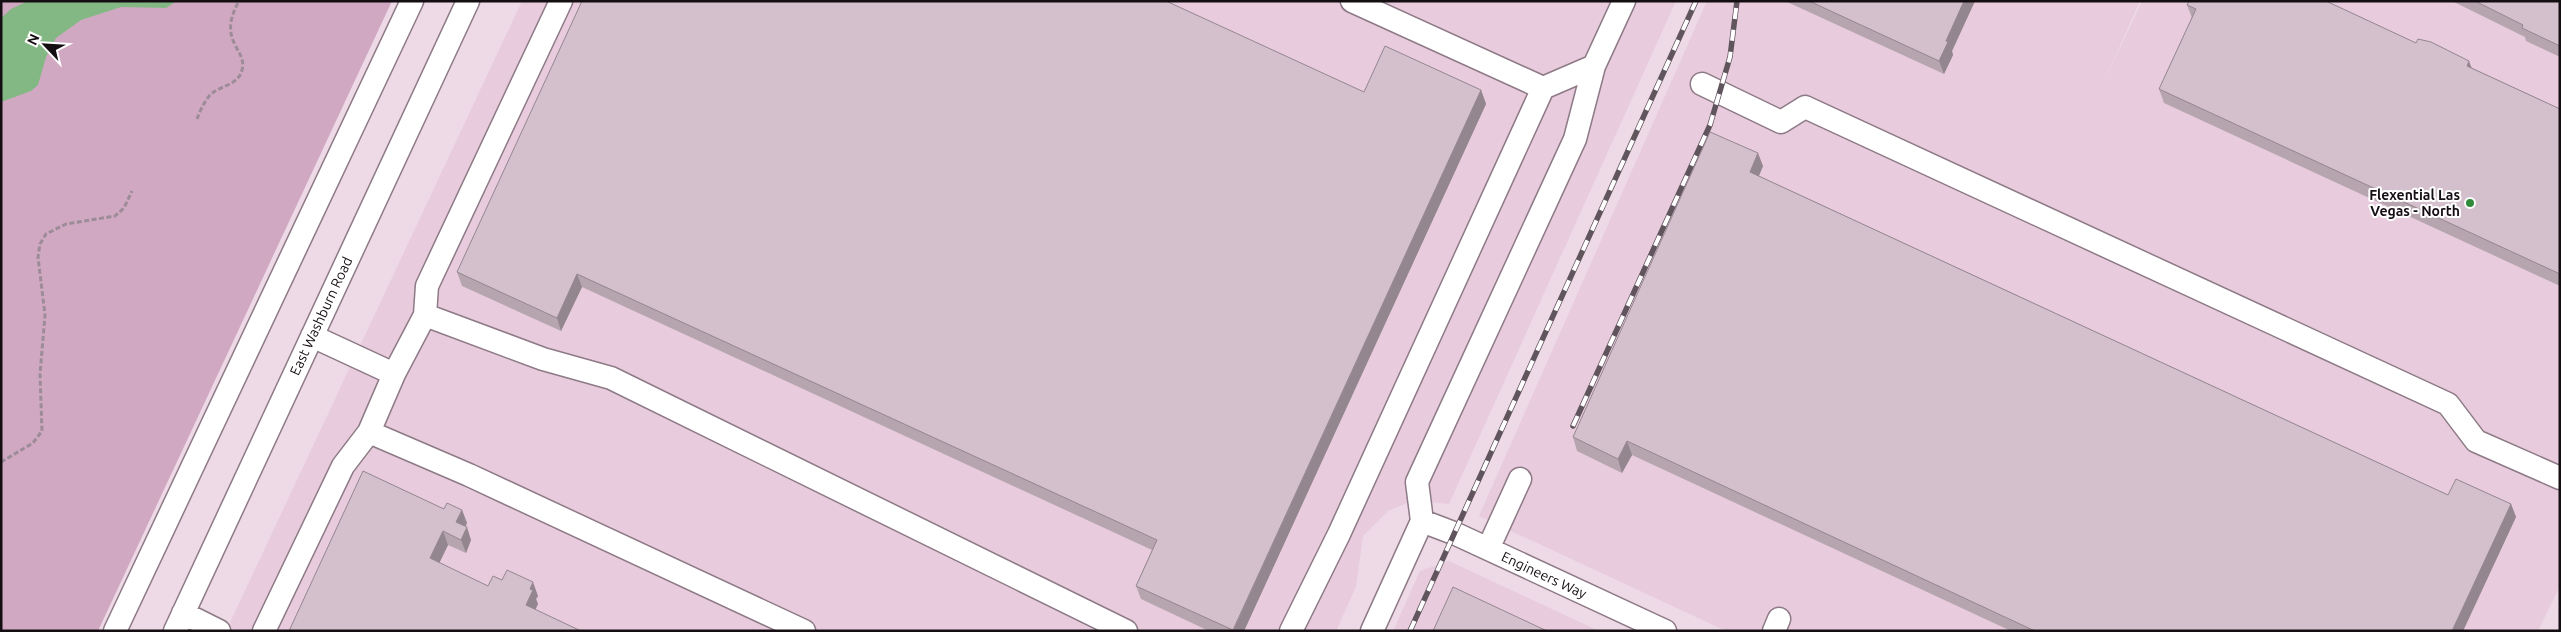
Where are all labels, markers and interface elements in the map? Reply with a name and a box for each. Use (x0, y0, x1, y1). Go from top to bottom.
north arrow (20, 20, 70, 70)
text: N (24, 31, 43, 48)
place label: Flexential Las Vegas - North (2369, 187, 2460, 219)
marker: Flexential Las Vegas - North (2464, 197, 2476, 209)
street label: East Washburn Road (287, 254, 355, 378)
street label: Engineers Way (1499, 548, 1589, 602)

